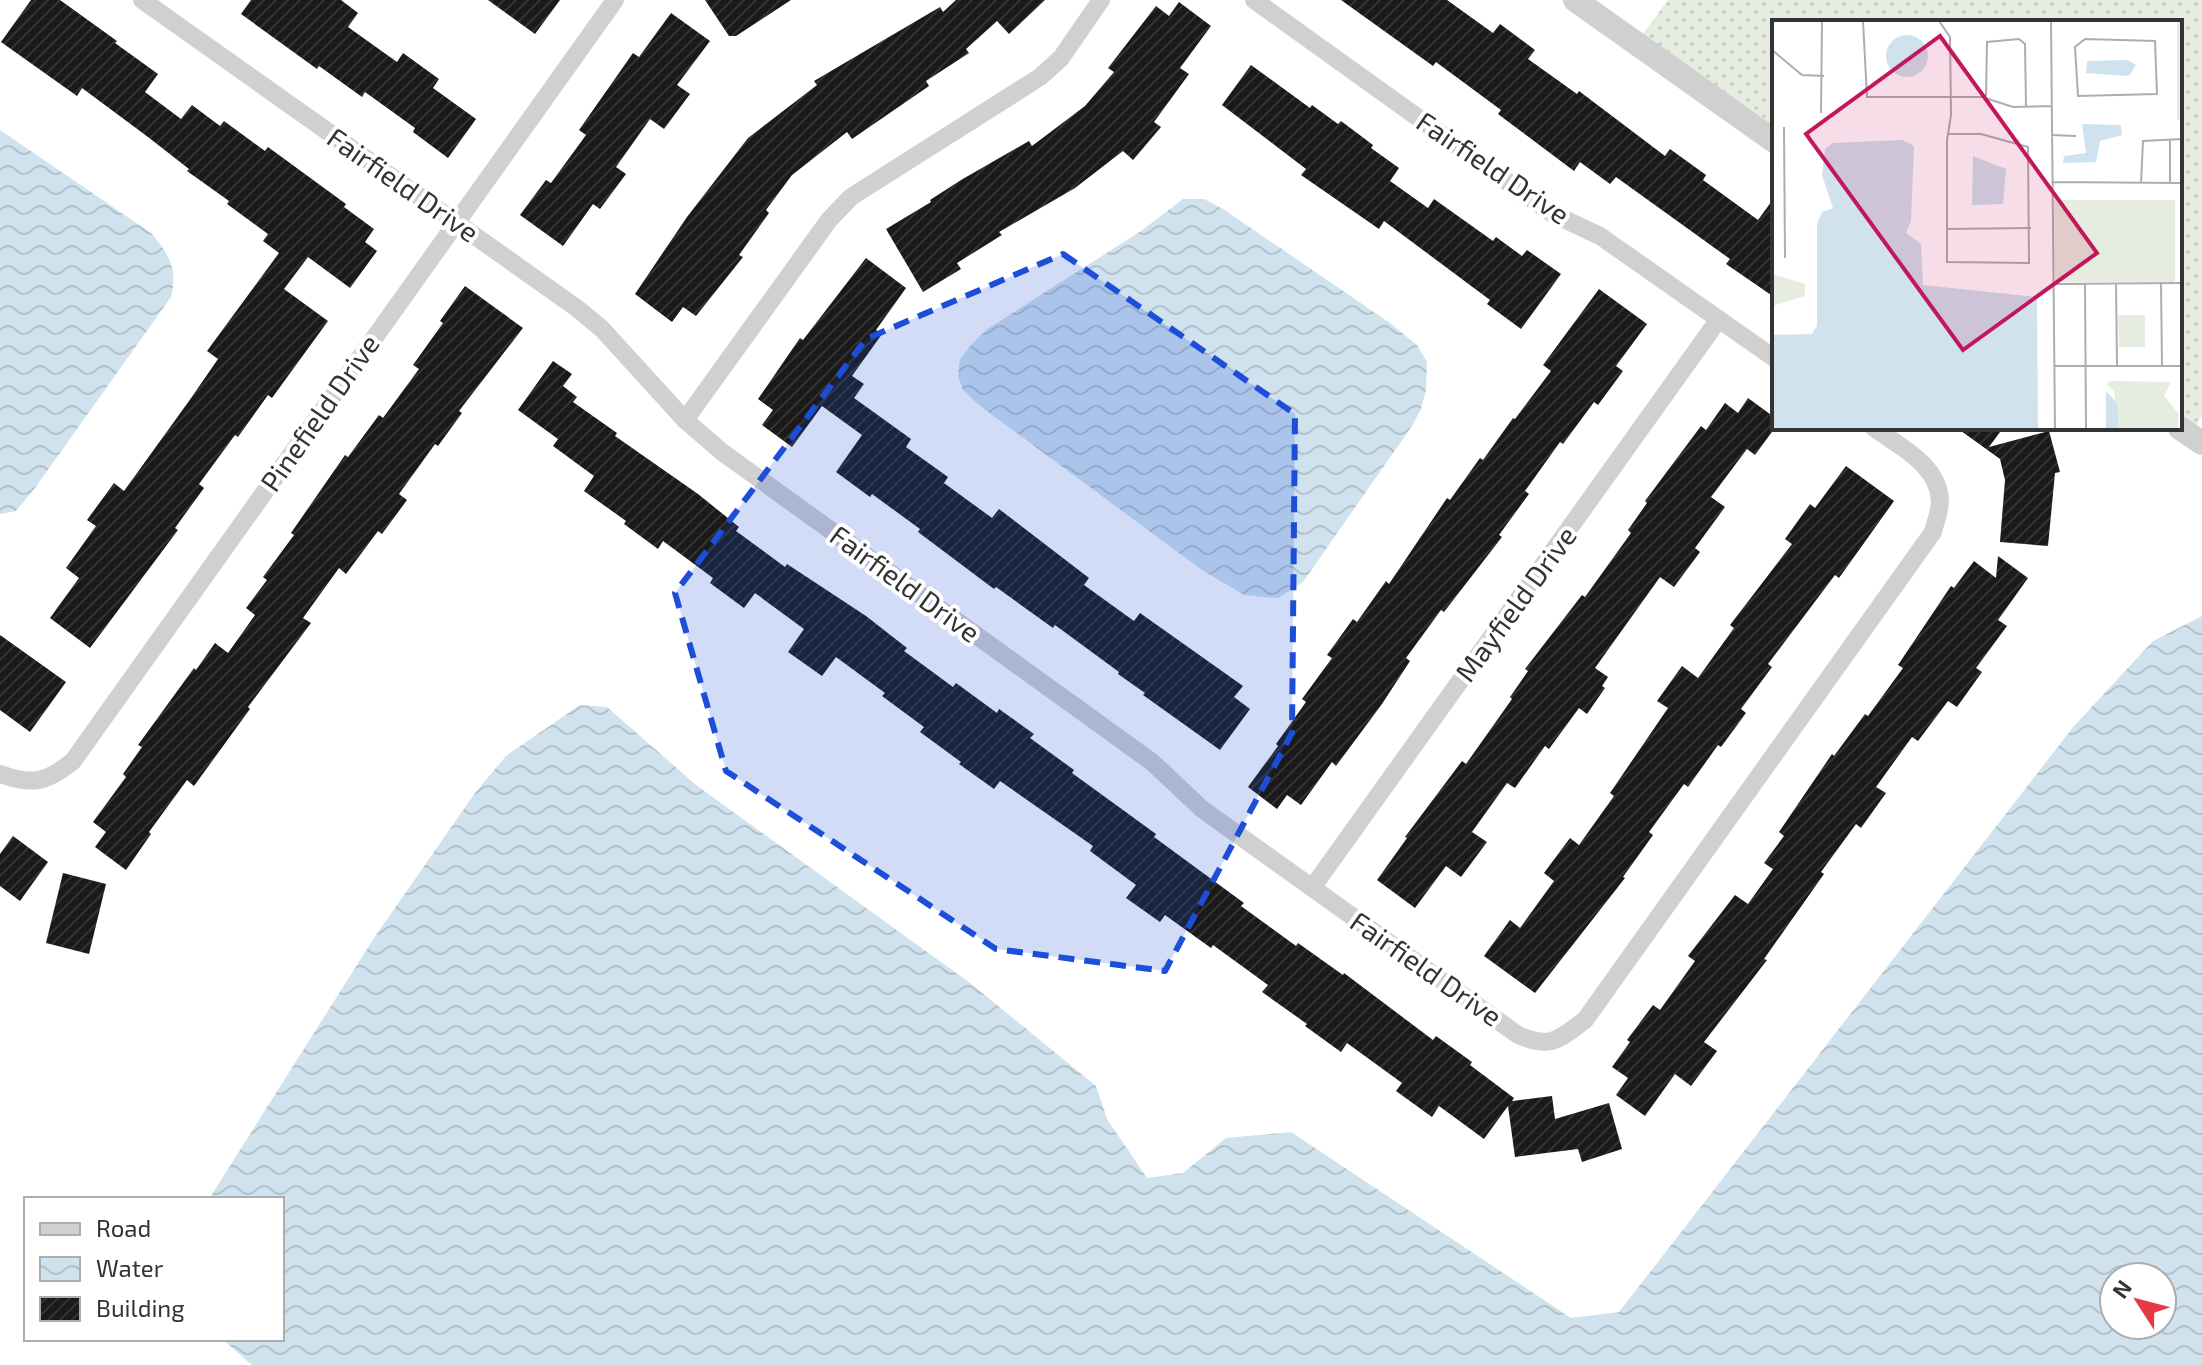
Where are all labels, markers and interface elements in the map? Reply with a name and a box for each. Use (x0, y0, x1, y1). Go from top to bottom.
inset map (1772, 20, 2182, 430)
street label: Fairfield Drive (1411, 104, 1576, 231)
street label: Fairfield Drive (321, 119, 486, 249)
street label: Pinefield Drive (253, 327, 386, 497)
street label: Fairfield Drive (824, 517, 987, 649)
street label: Mayfield Drive (1447, 519, 1583, 688)
street label: Fairfield Drive (1344, 903, 1509, 1033)
legend (24, 1197, 284, 1341)
text: Road (96, 1213, 151, 1242)
text: Water (96, 1253, 164, 1282)
north arrow (2098, 1261, 2178, 1341)
text: N (2106, 1275, 2136, 1303)
text: Building (96, 1293, 185, 1322)

